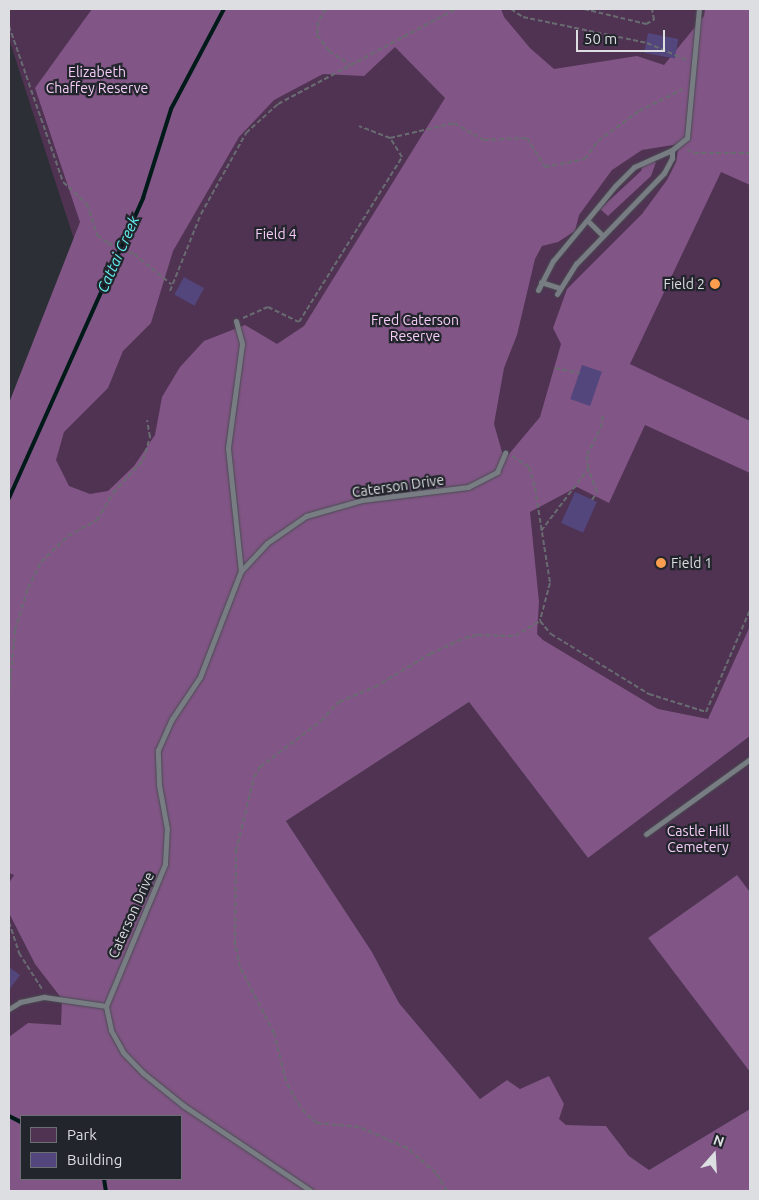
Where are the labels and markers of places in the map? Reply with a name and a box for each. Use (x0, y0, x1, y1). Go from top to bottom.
place label: Field 2 (664, 276, 705, 292)
marker: Field 2 (709, 278, 721, 290)
place label: Field 1 (671, 555, 712, 571)
marker: Field 1 (655, 557, 667, 569)

